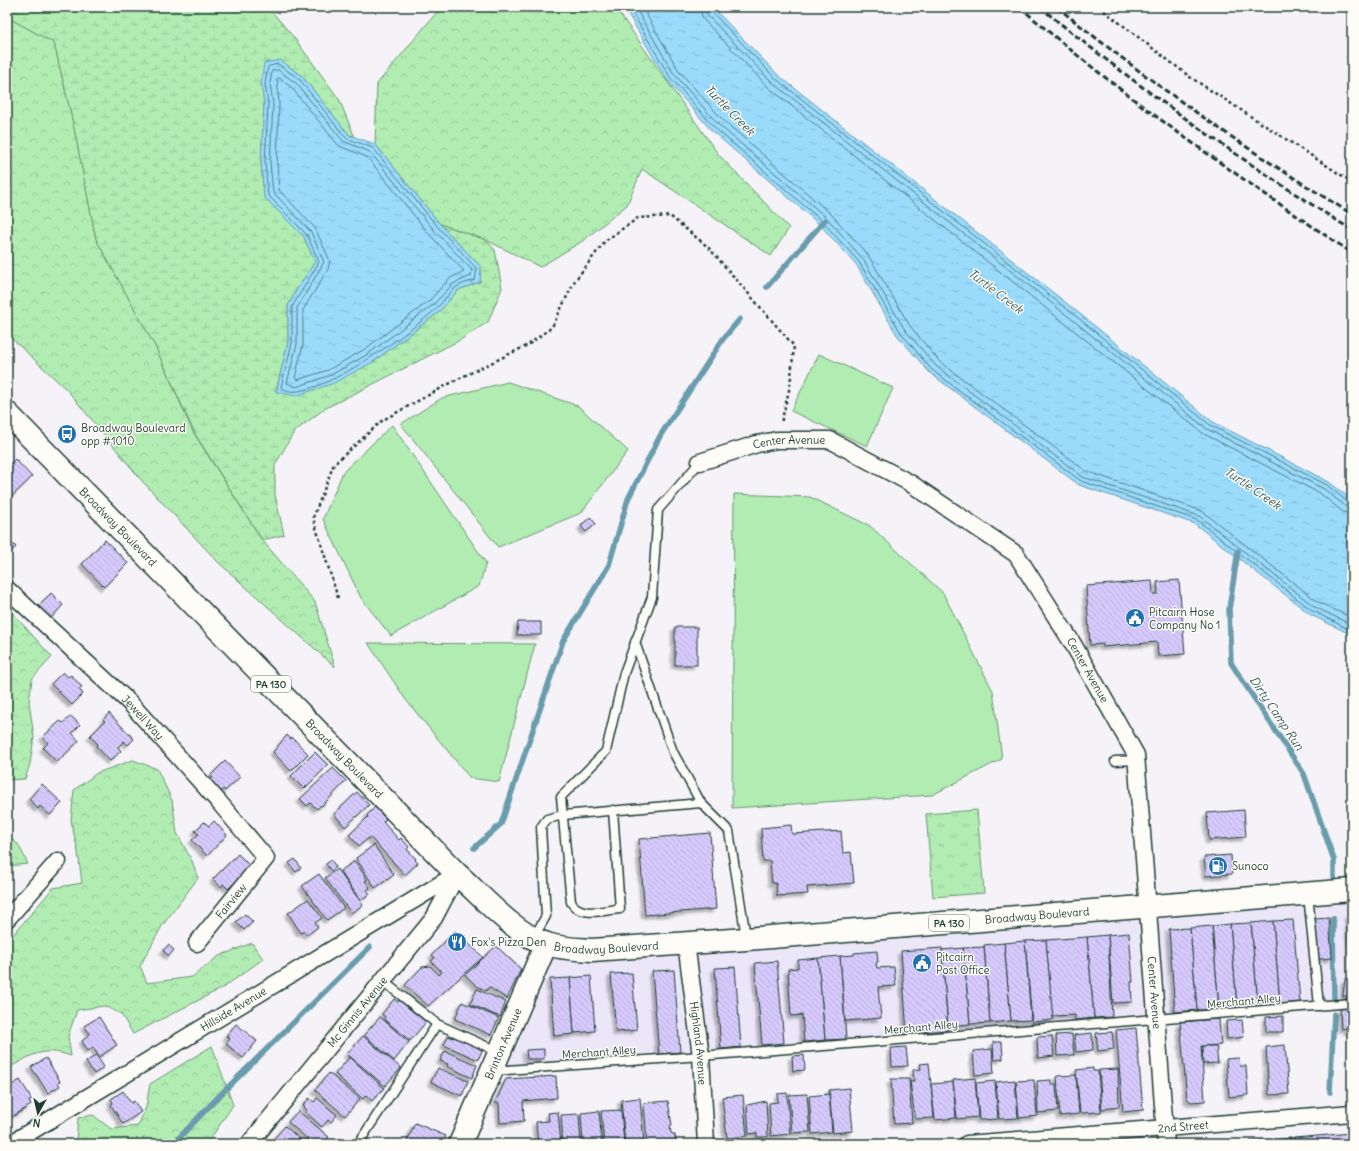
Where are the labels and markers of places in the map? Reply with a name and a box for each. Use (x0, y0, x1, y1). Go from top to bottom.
place label: Broadway Boulevard opp #1010 (81, 421, 186, 448)
bus stop icon: Broadway Boulevard opp #1010 (56, 423, 78, 445)
place label: Pitcairn Hose Company No 1 (1149, 605, 1220, 632)
public building icon: Pitcairn Hose Company No 1 (1124, 607, 1146, 629)
fuel station icon: Sunoco (1207, 855, 1229, 877)
place label: Sunoco (1232, 859, 1269, 873)
restaurant icon: Fox's Pizza Den (446, 931, 468, 953)
place label: Fox's Pizza Den (471, 935, 546, 949)
place label: Pitcairn Post Office (936, 950, 989, 977)
public building icon: Pitcairn Post Office (911, 952, 933, 974)

